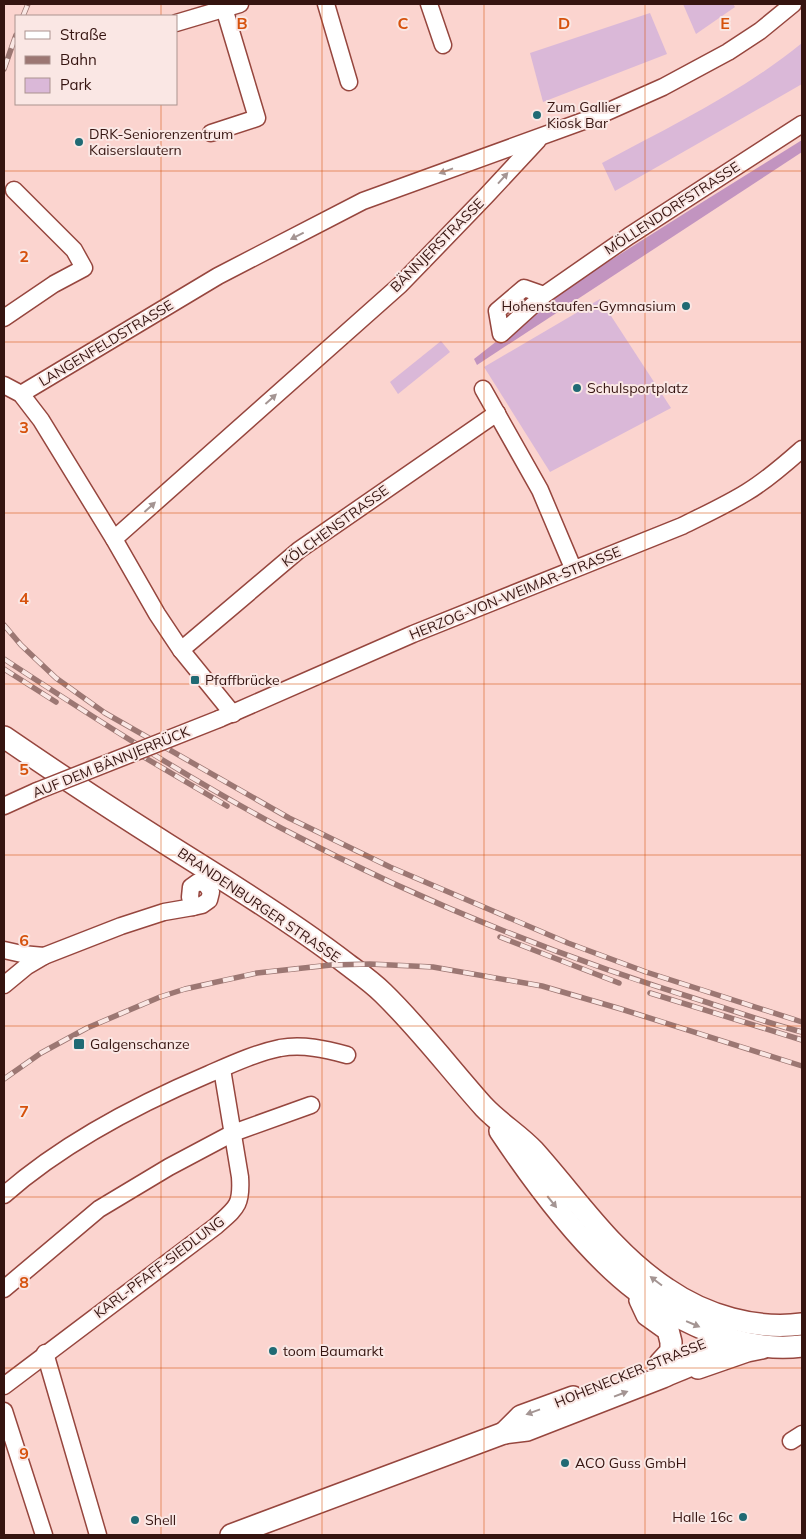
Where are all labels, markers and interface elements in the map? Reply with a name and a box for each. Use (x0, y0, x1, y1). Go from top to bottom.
text: B (236, 13, 248, 33)
text: C (398, 13, 409, 33)
text: D (558, 13, 570, 33)
text: E (720, 13, 730, 33)
legend (15, 15, 178, 105)
text: Straße (60, 25, 107, 44)
text: Bahn (60, 50, 97, 69)
text: Park (60, 75, 92, 94)
place label: Zum Gallier Kiosk Bar (547, 98, 621, 132)
marker: Zum Gallier Kiosk Bar (531, 109, 543, 121)
place label: DRK-Seniorenzentrum Kaiserslautern (89, 125, 233, 159)
marker: DRK-Seniorenzentrum Kaiserslautern (73, 136, 85, 148)
street label: MÖLLENDORFSTRASSE (601, 158, 743, 258)
one-way arrow (438, 167, 453, 175)
one-way arrow (497, 173, 509, 185)
street label: BÄNNJERSTRASSE (386, 194, 488, 296)
one-way arrow (290, 232, 304, 240)
text: 2 (19, 246, 29, 266)
street label: LANGENFELDSTRASSE (36, 296, 176, 390)
place label: Hohenstaufen-Gymnasium (501, 297, 676, 315)
marker: Hohenstaufen-Gymnasium (680, 300, 692, 312)
place label: Schulsportplatz (587, 379, 688, 397)
marker: Schulsportplatz (571, 382, 583, 394)
one-way arrow (265, 393, 278, 404)
text: 3 (19, 417, 29, 437)
street label: KÖLCHENSTRASSE (278, 481, 392, 571)
one-way arrow (143, 501, 156, 512)
street label: HERZOG-VON-WEIMAR-STRASSE (407, 542, 623, 644)
text: 4 (19, 588, 29, 608)
place label: Pfaffbrücke (205, 671, 280, 689)
marker: Pfaffbrücke (189, 674, 201, 686)
street label: AUF DEM BÄNNJERRÜCK (30, 722, 193, 802)
text: 5 (19, 759, 29, 779)
street label: BRANDENBURGER STRASSE (174, 844, 344, 966)
text: 6 (19, 930, 29, 950)
place label: Galgenschanze (90, 1035, 190, 1053)
marker: Galgenschanze (72, 1037, 86, 1051)
text: 7 (19, 1101, 29, 1121)
one-way arrow (547, 1195, 558, 1208)
street label: KARL-PFAFF-SIEDLUNG (90, 1212, 228, 1322)
text: 8 (19, 1272, 29, 1292)
one-way arrow (649, 1276, 663, 1286)
one-way arrow (686, 1321, 700, 1329)
street label: HOHENECKER STRASSE (552, 1334, 708, 1412)
place label: toom Baumarkt (283, 1342, 384, 1360)
marker: toom Baumarkt (267, 1345, 279, 1357)
one-way arrow (614, 1390, 629, 1398)
one-way arrow (525, 1408, 540, 1416)
text: 9 (19, 1443, 29, 1463)
place label: ACO Guss GmbH (575, 1454, 686, 1472)
marker: ACO Guss GmbH (559, 1457, 571, 1469)
place label: Halle 16c (672, 1508, 733, 1526)
place label: Shell (145, 1511, 176, 1529)
marker: Halle 16c (737, 1511, 749, 1523)
marker: Shell (129, 1514, 141, 1526)

